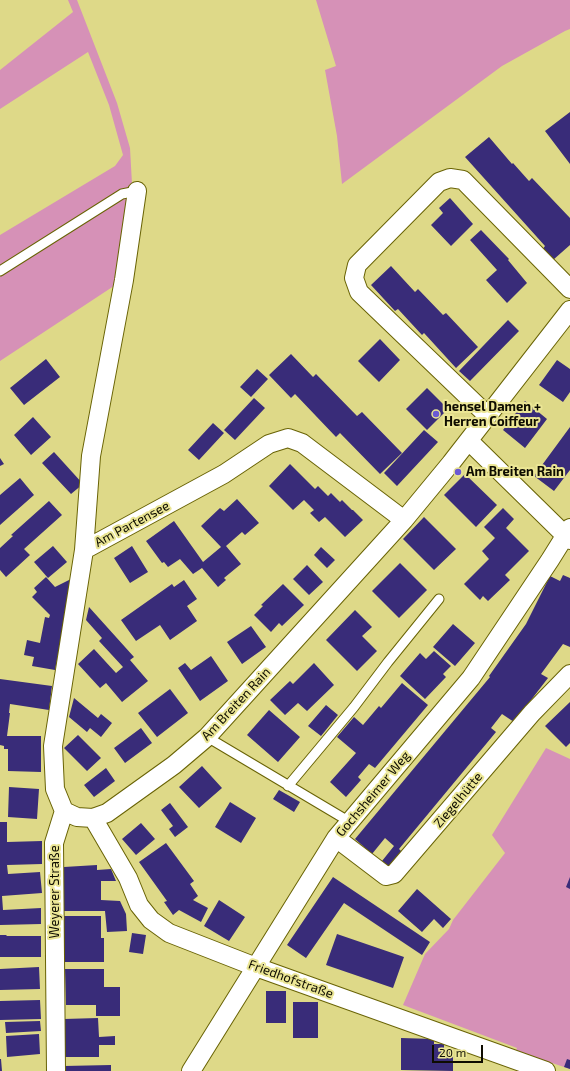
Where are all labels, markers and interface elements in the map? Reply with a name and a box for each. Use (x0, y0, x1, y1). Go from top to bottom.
place label: hensel Damen + Herren Coiffeur (444, 399, 541, 430)
marker: hensel Damen + Herren Coiffeur (431, 409, 441, 419)
place label: Am Breiten Rain (466, 464, 564, 480)
marker: Am Breiten Rain (453, 467, 463, 477)
street label: Am Partensee (92, 498, 172, 550)
street label: Am Breiten Rain (198, 664, 274, 744)
street label: Gochsheimer Weg (333, 748, 413, 840)
street label: Ziegelhütte (430, 769, 486, 831)
street label: Weyerer Straße (47, 845, 63, 939)
street label: Friedhofstraße (246, 956, 336, 1002)
scale bar (434, 1037, 485, 1063)
text: 20 m (439, 1045, 466, 1059)

